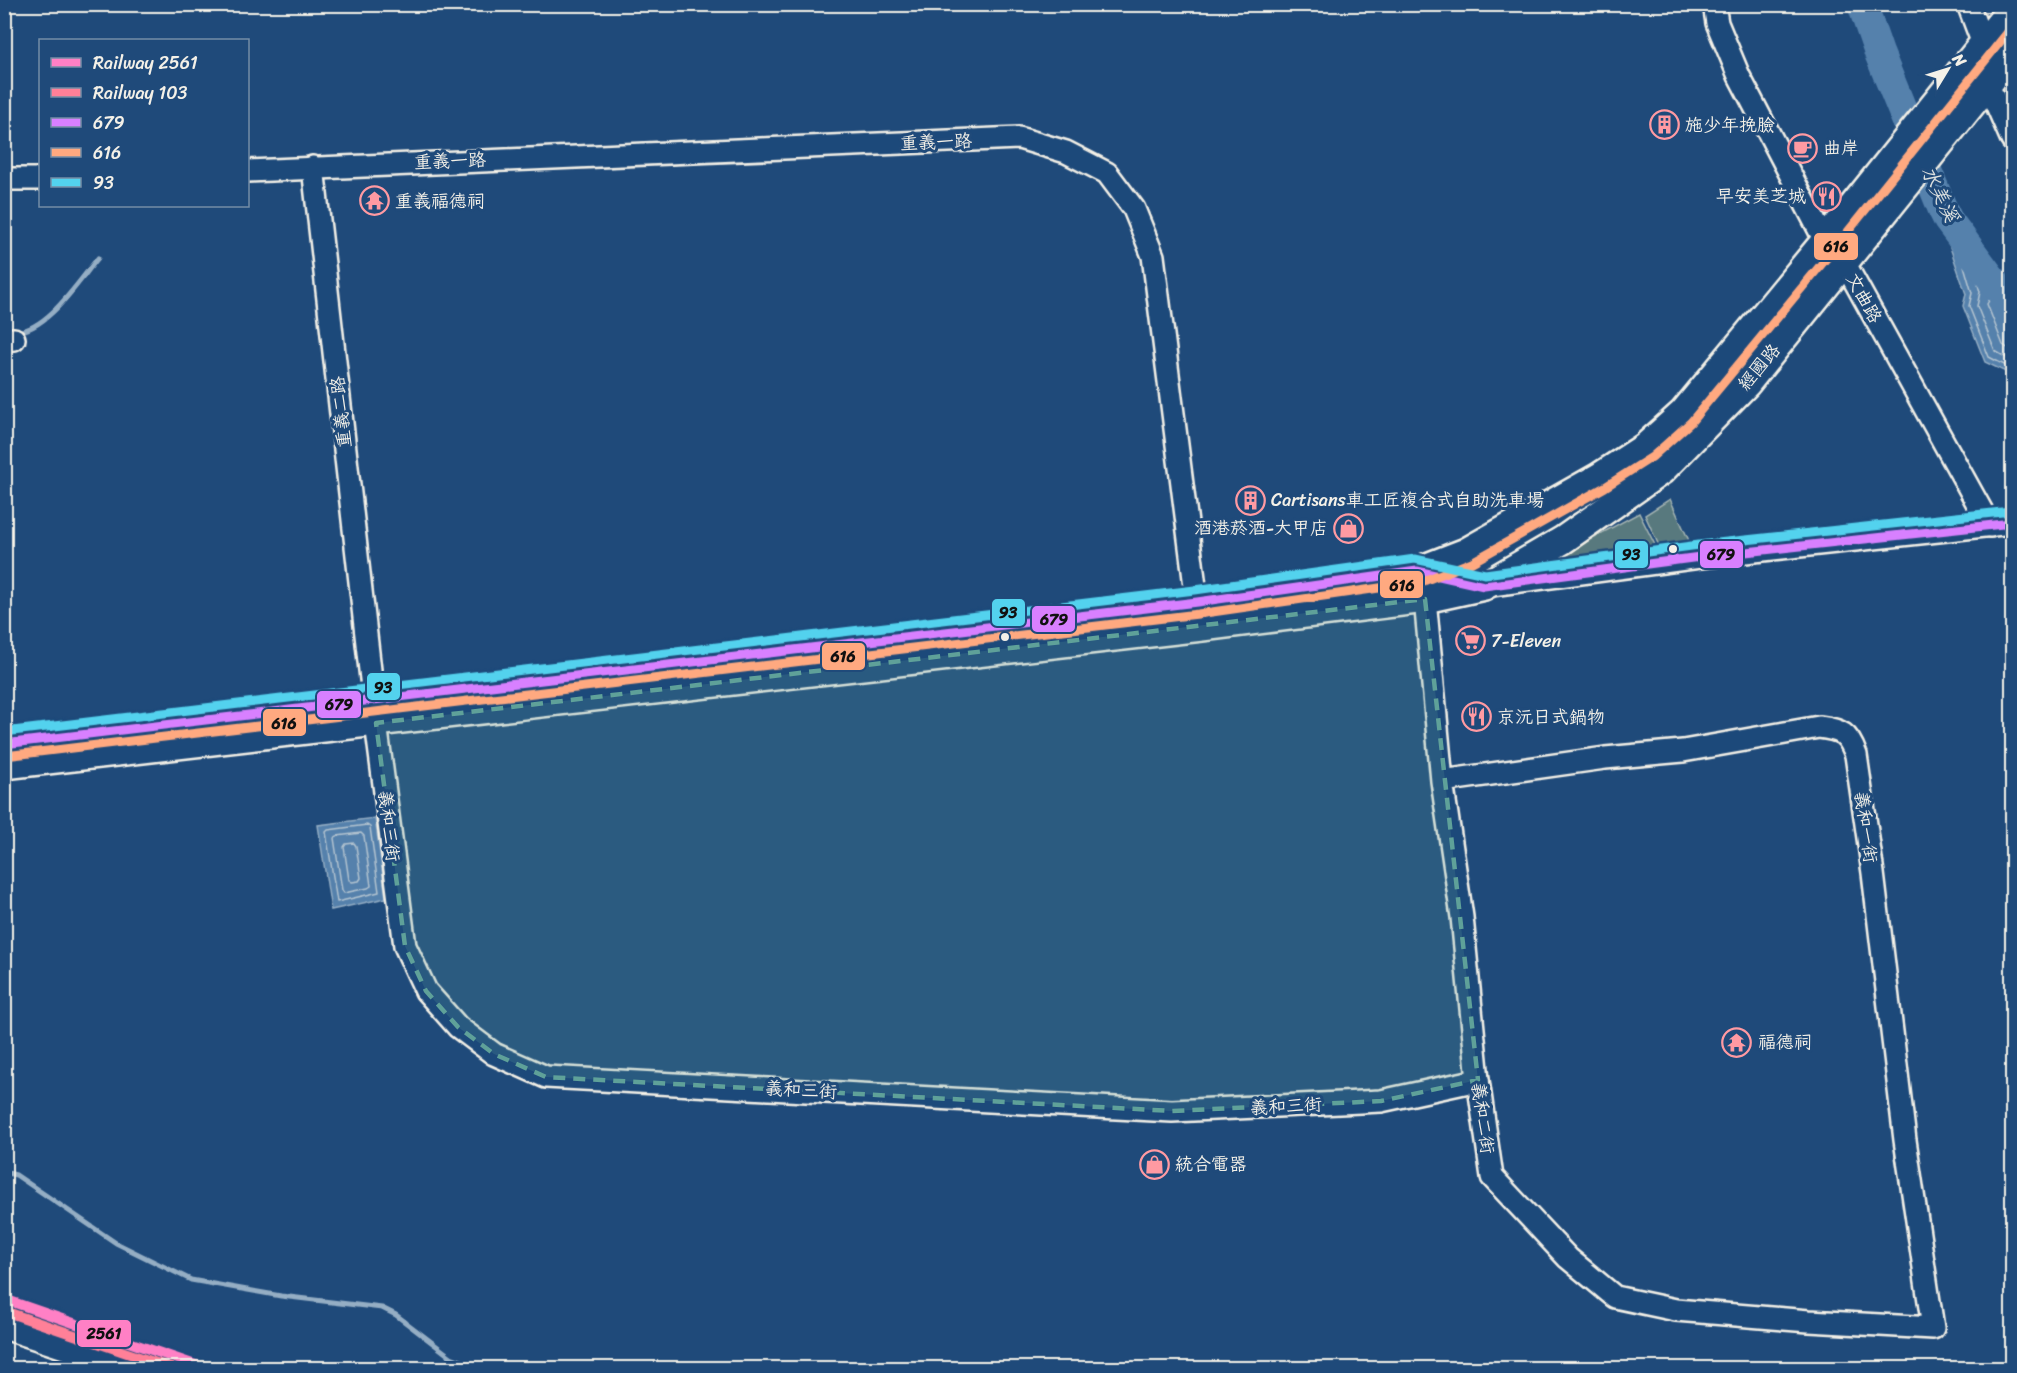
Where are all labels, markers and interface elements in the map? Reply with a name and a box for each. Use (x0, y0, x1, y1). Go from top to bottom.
legend (39, 39, 249, 207)
north arrow (1918, 39, 1978, 99)
text: N (1944, 46, 1975, 74)
text: Railway 2561 (93, 47, 198, 79)
text: Railway 103 (93, 77, 188, 109)
text: 679 (93, 107, 125, 139)
building icon: 施少年挽臉 (1648, 109, 1680, 141)
place label: 施少年挽臉 (1685, 109, 1775, 141)
street label: 重義一路 (899, 125, 973, 159)
cafe icon: 曲岸 (1786, 132, 1818, 164)
place label: 曲岸 (1823, 132, 1859, 164)
text: 616 (93, 137, 121, 169)
street label: 重義一路 (413, 144, 487, 178)
water label: 水美溪 (1911, 159, 1969, 230)
text: 93 (93, 167, 114, 199)
place label: 早安美芝城 (1716, 180, 1806, 212)
restaurant icon: 早安美芝城 (1811, 180, 1843, 212)
temple icon: 重義福德祠 (358, 185, 390, 217)
place label: 重義福德祠 (395, 185, 485, 217)
line badge: 616 (1813, 232, 1859, 261)
text: 616 (1822, 232, 1849, 261)
street label: 文曲路 (1837, 267, 1891, 329)
street label: 經國路 (1729, 336, 1789, 398)
street label: 重義二路 (321, 375, 361, 449)
building icon: Cartisans車工匠複合式自助洗車場 (1234, 484, 1266, 516)
place label: Cartisans車工匠複合式自助洗車場 (1271, 484, 1544, 516)
place label: 酒港菸酒-大甲店 (1194, 512, 1328, 544)
shop icon: 酒港菸酒-大甲店 (1333, 512, 1365, 544)
line badge: 93 (1614, 540, 1649, 569)
text: 93 (1622, 540, 1641, 569)
line badge: 679 (1699, 540, 1744, 569)
text: 679 (1706, 540, 1735, 569)
unlabelled marker (1667, 543, 1679, 555)
line badge: 616 (1379, 570, 1424, 599)
text: 616 (1388, 571, 1415, 600)
line badge: 93 (991, 598, 1026, 627)
text: 93 (999, 598, 1018, 627)
line badge: 679 (1031, 605, 1076, 633)
text: 679 (1039, 605, 1068, 634)
supermarket icon: 7-Eleven (1454, 625, 1486, 657)
place label: 7-Eleven (1491, 625, 1562, 657)
unlabelled marker (999, 631, 1011, 643)
line badge: 616 (821, 642, 866, 671)
text: 616 (829, 642, 856, 671)
line badge: 93 (366, 672, 401, 701)
text: 93 (374, 673, 393, 702)
line badge: 679 (316, 690, 362, 719)
text: 679 (324, 690, 353, 719)
restaurant icon: 京沅日式鍋物 (1460, 701, 1492, 733)
place label: 京沅日式鍋物 (1497, 701, 1605, 733)
line badge: 616 (262, 708, 307, 737)
text: 616 (270, 709, 297, 738)
street label: 義和三街 (369, 788, 409, 864)
street label: 義和一街 (1845, 789, 1887, 865)
temple icon: 福德祠 (1721, 1026, 1753, 1058)
place label: 福德祠 (1758, 1026, 1812, 1058)
street label: 義和三街 (764, 1072, 838, 1108)
street label: 義和二街 (1462, 1080, 1504, 1156)
street label: 義和三街 (1249, 1088, 1323, 1124)
shop icon: 統合電器 (1138, 1148, 1170, 1180)
place label: 統合電器 (1175, 1148, 1247, 1180)
line badge: 2561 (76, 1319, 132, 1348)
text: 2561 (86, 1319, 122, 1348)

